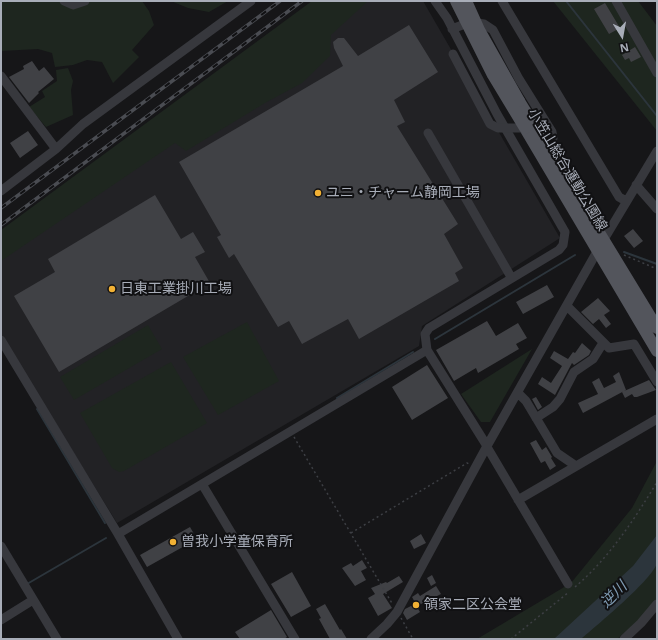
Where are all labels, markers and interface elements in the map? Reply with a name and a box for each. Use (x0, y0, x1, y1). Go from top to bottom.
north arrow (602, 16, 642, 56)
text: N (619, 40, 630, 56)
street label: 小笠山総合運動公園線 (524, 106, 610, 234)
place label: ユニ・チャーム静岡工場 (326, 185, 480, 201)
marker: ユニ・チャーム静岡工場 (313, 188, 323, 198)
place label: 日東工業掛川工場 (120, 281, 232, 297)
marker: 日東工業掛川工場 (107, 284, 117, 294)
place label: 曽我小学童保育所 (181, 534, 293, 550)
marker: 曽我小学童保育所 (168, 537, 178, 547)
water label: 逆川 (597, 578, 631, 612)
place label: 領家二区公会堂 (424, 597, 522, 613)
marker: 領家二区公会堂 (411, 600, 421, 610)

